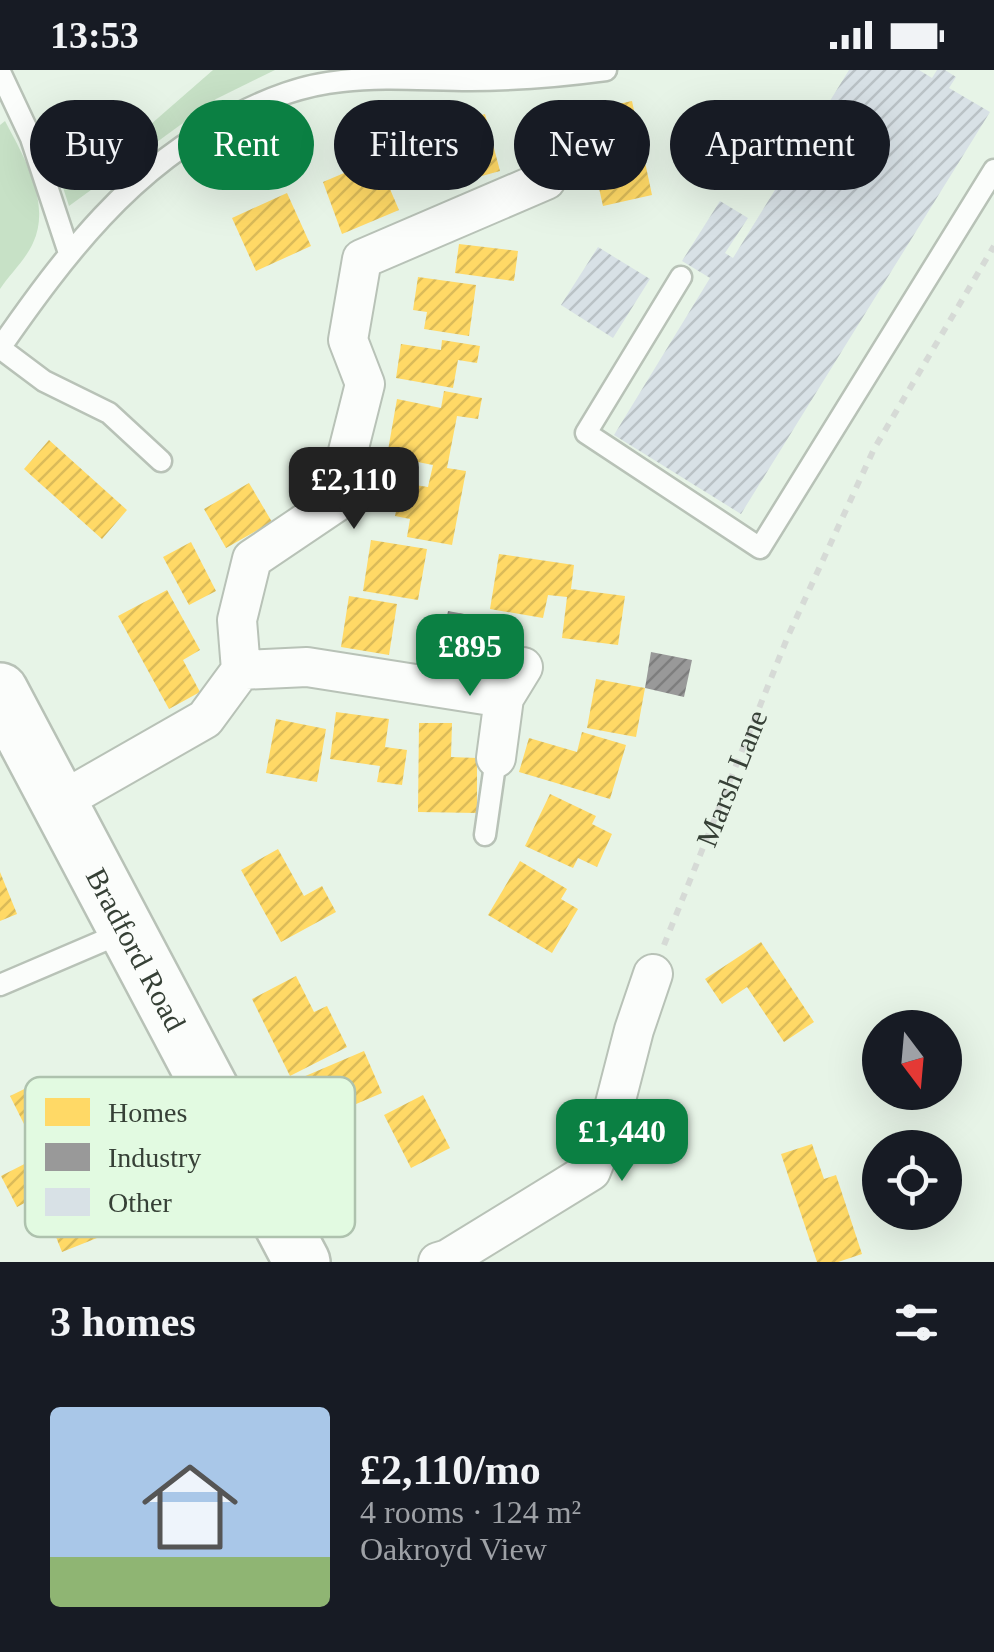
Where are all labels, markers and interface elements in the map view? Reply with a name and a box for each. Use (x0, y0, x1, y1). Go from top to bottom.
text: 13:53 (50, 14, 139, 56)
chip: Buy (30, 100, 158, 190)
chip: Rent (178, 100, 314, 190)
chip: Filters (334, 100, 494, 190)
chip: New (514, 100, 650, 190)
chip: Apartment (670, 100, 890, 190)
pin: £2,110 (273, 447, 435, 532)
text: £2,110 (311, 461, 397, 497)
pin: £895 (411, 614, 529, 699)
text: £895 (438, 628, 502, 664)
street label: Marsh Lane (689, 705, 773, 851)
street label: Bradford Road (80, 862, 193, 1036)
north arrow (862, 1010, 962, 1110)
map controls (862, 1010, 962, 1230)
legend (25, 1077, 355, 1237)
text: Homes (108, 1097, 187, 1128)
pin: £1,440 (541, 1099, 703, 1184)
text: £1,440 (578, 1113, 666, 1149)
button: locate (862, 1130, 962, 1230)
text: Industry (108, 1142, 201, 1173)
text: Other (108, 1187, 172, 1218)
icon: filters (889, 1295, 944, 1350)
text: 3 homes (50, 1299, 196, 1345)
icon: home (130, 1447, 250, 1567)
text: £2,110/mo (360, 1447, 541, 1493)
text: 4 rooms · 124 m² (360, 1494, 581, 1530)
text: Oakroyd View (360, 1531, 547, 1567)

